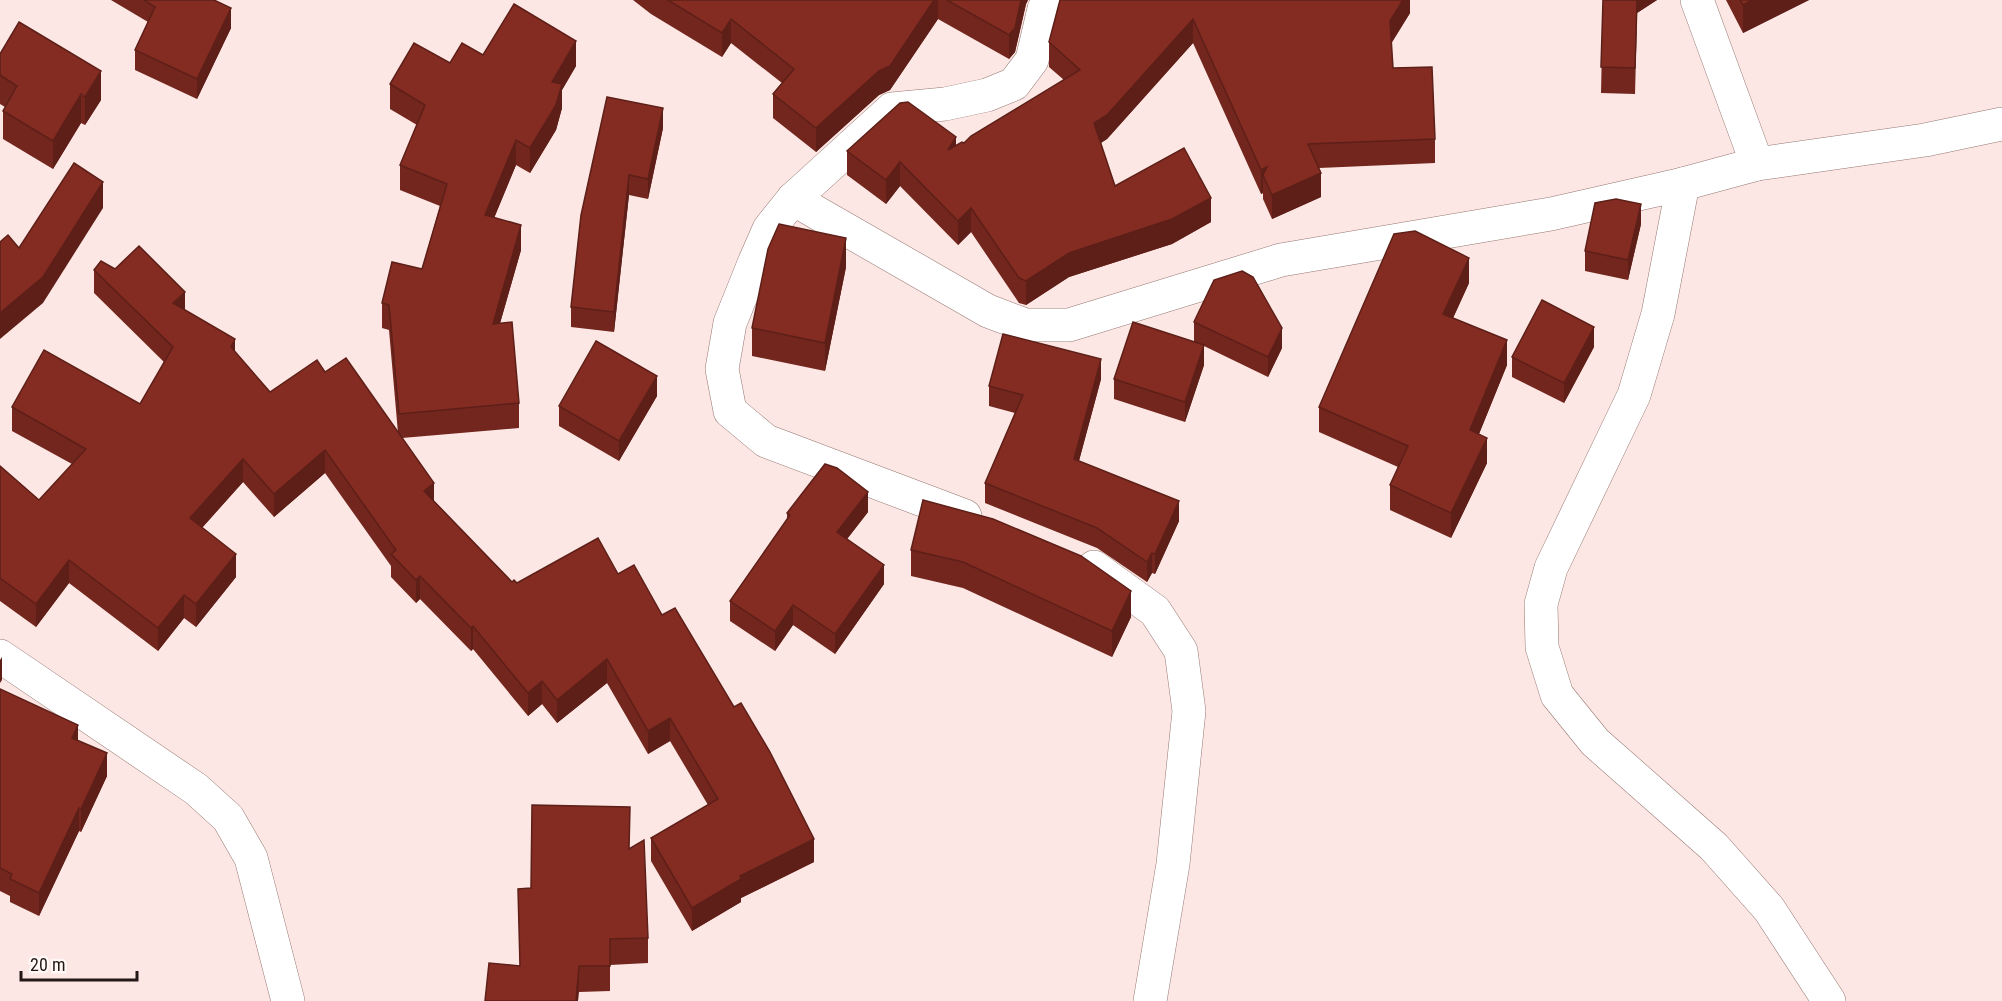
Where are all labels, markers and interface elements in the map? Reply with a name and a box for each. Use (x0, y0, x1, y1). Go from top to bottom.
scale bar (21, 944, 136, 982)
text: 20 m (30, 954, 65, 975)

